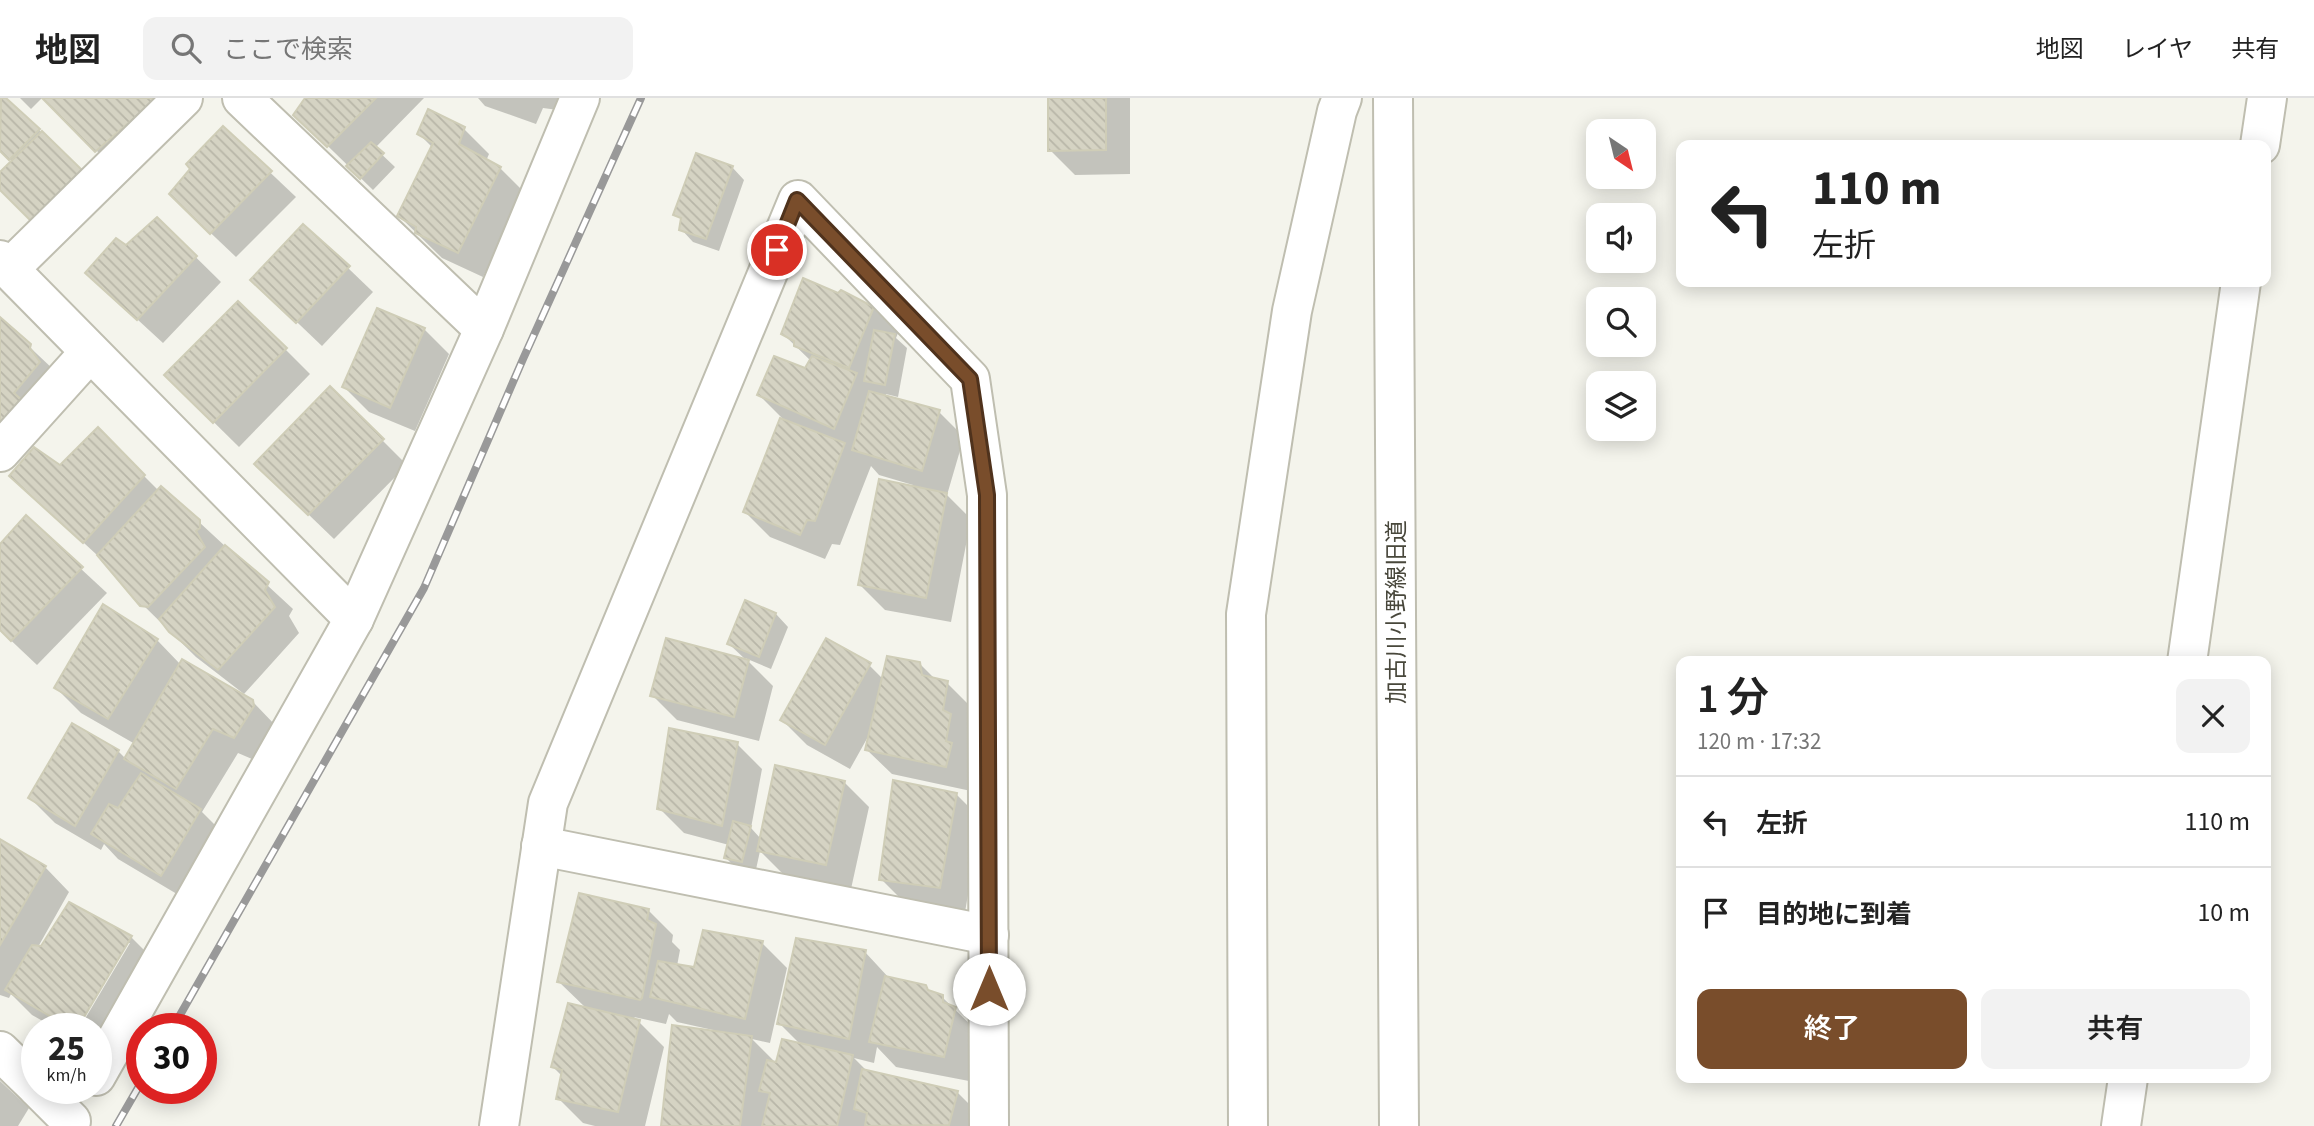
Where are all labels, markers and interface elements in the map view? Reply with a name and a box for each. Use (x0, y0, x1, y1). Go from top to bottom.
search box (143, 17, 633, 80)
text: 地図 (35, 27, 101, 74)
icon: search (167, 29, 205, 67)
text: ここで検索 (223, 31, 353, 68)
text: 地図 (2036, 32, 2084, 67)
text: レイヤ (2122, 32, 2193, 67)
text: 共有 (2231, 32, 2279, 67)
north arrow (1586, 119, 1656, 189)
map controls (1586, 119, 1656, 441)
text: 110 m (1812, 154, 1941, 224)
icon: left (1697, 168, 1788, 259)
button: sound (1586, 203, 1656, 273)
pin (747, 220, 807, 280)
text: 左折 (1812, 223, 1876, 269)
icon: arrive (758, 231, 796, 269)
button: search (1586, 287, 1656, 357)
button: layers (1586, 371, 1656, 441)
street label: 加古川小野線旧道 (1380, 520, 1413, 704)
text: 1 分 (1697, 669, 1769, 729)
button: close (2176, 679, 2250, 753)
text: 120 m · 17:32 (1697, 725, 1821, 758)
icon: left (1697, 803, 1735, 841)
text: 110 m (2184, 803, 2250, 840)
text: 左折 (1756, 805, 1808, 842)
icon: arrive (1697, 894, 1735, 932)
text: 10 m (2197, 894, 2250, 931)
text: 目的地に到着 (1756, 896, 1912, 933)
position arrow (952, 952, 1026, 1026)
button: 終了 (1697, 989, 1967, 1069)
button: 共有 (1981, 989, 2250, 1069)
speed limit sign: 30 (126, 1013, 217, 1104)
text: 25 (48, 1024, 85, 1074)
text: km/h (47, 1063, 86, 1088)

